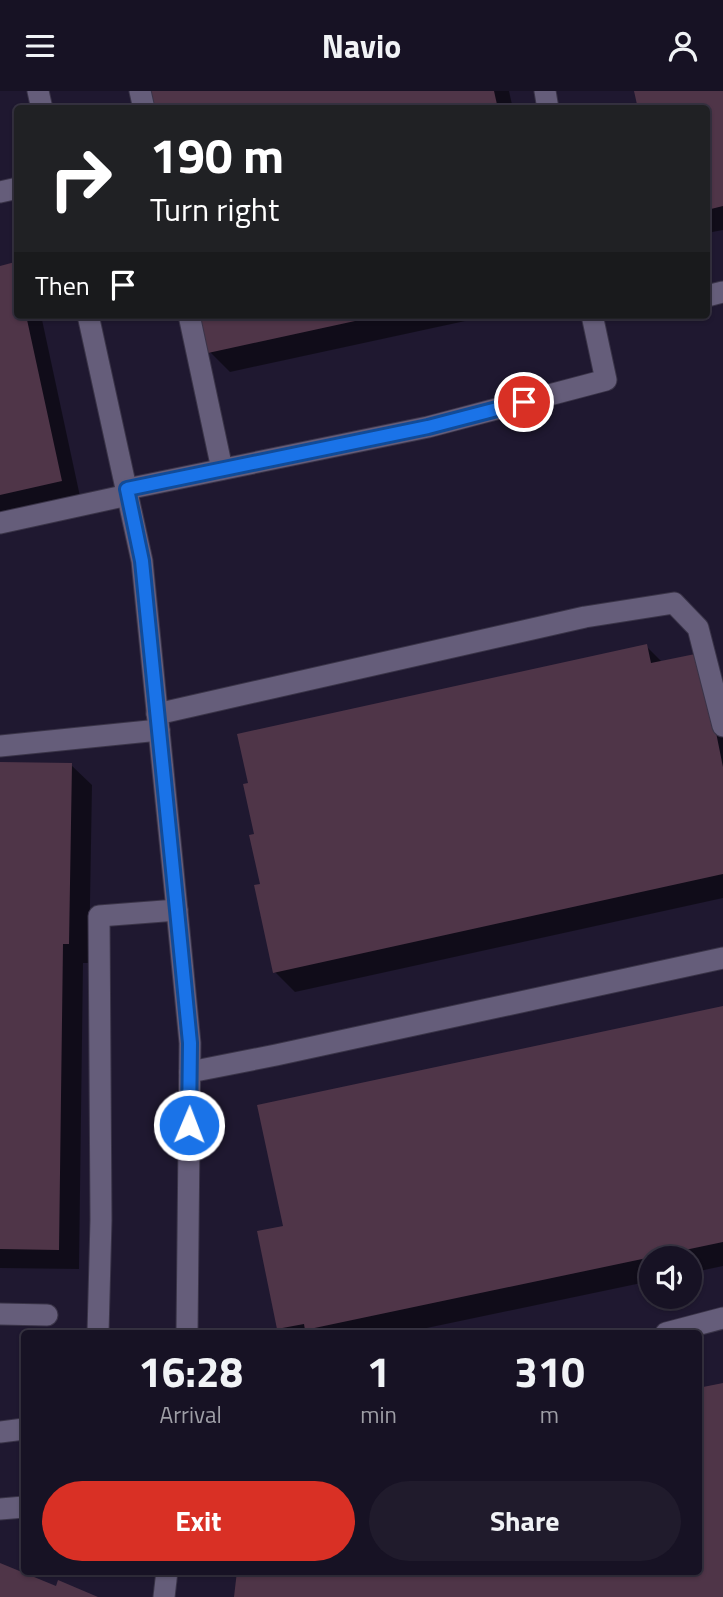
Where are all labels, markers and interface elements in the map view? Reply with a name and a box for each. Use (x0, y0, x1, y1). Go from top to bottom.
text: Navio (322, 22, 401, 70)
icon: menu (21, 27, 59, 65)
icon: person (664, 27, 702, 65)
text: 190 m (150, 117, 284, 192)
icon: right (35, 133, 126, 224)
text: Turn right (150, 185, 279, 233)
text: Then (35, 266, 90, 305)
icon: arrive (104, 266, 142, 304)
pin (494, 372, 554, 432)
icon: arrive (505, 383, 543, 421)
position arrow (152, 1088, 226, 1162)
map controls (639, 1246, 702, 1309)
button: sound (639, 1246, 702, 1309)
text: 16:28 (138, 1339, 243, 1403)
text: 1 (367, 1339, 390, 1403)
text: 310 (514, 1339, 585, 1403)
text: Arrival (159, 1397, 222, 1432)
text: min (360, 1397, 397, 1432)
text: m (540, 1397, 559, 1432)
button: Exit (42, 1481, 355, 1561)
button: Share (369, 1481, 681, 1561)

